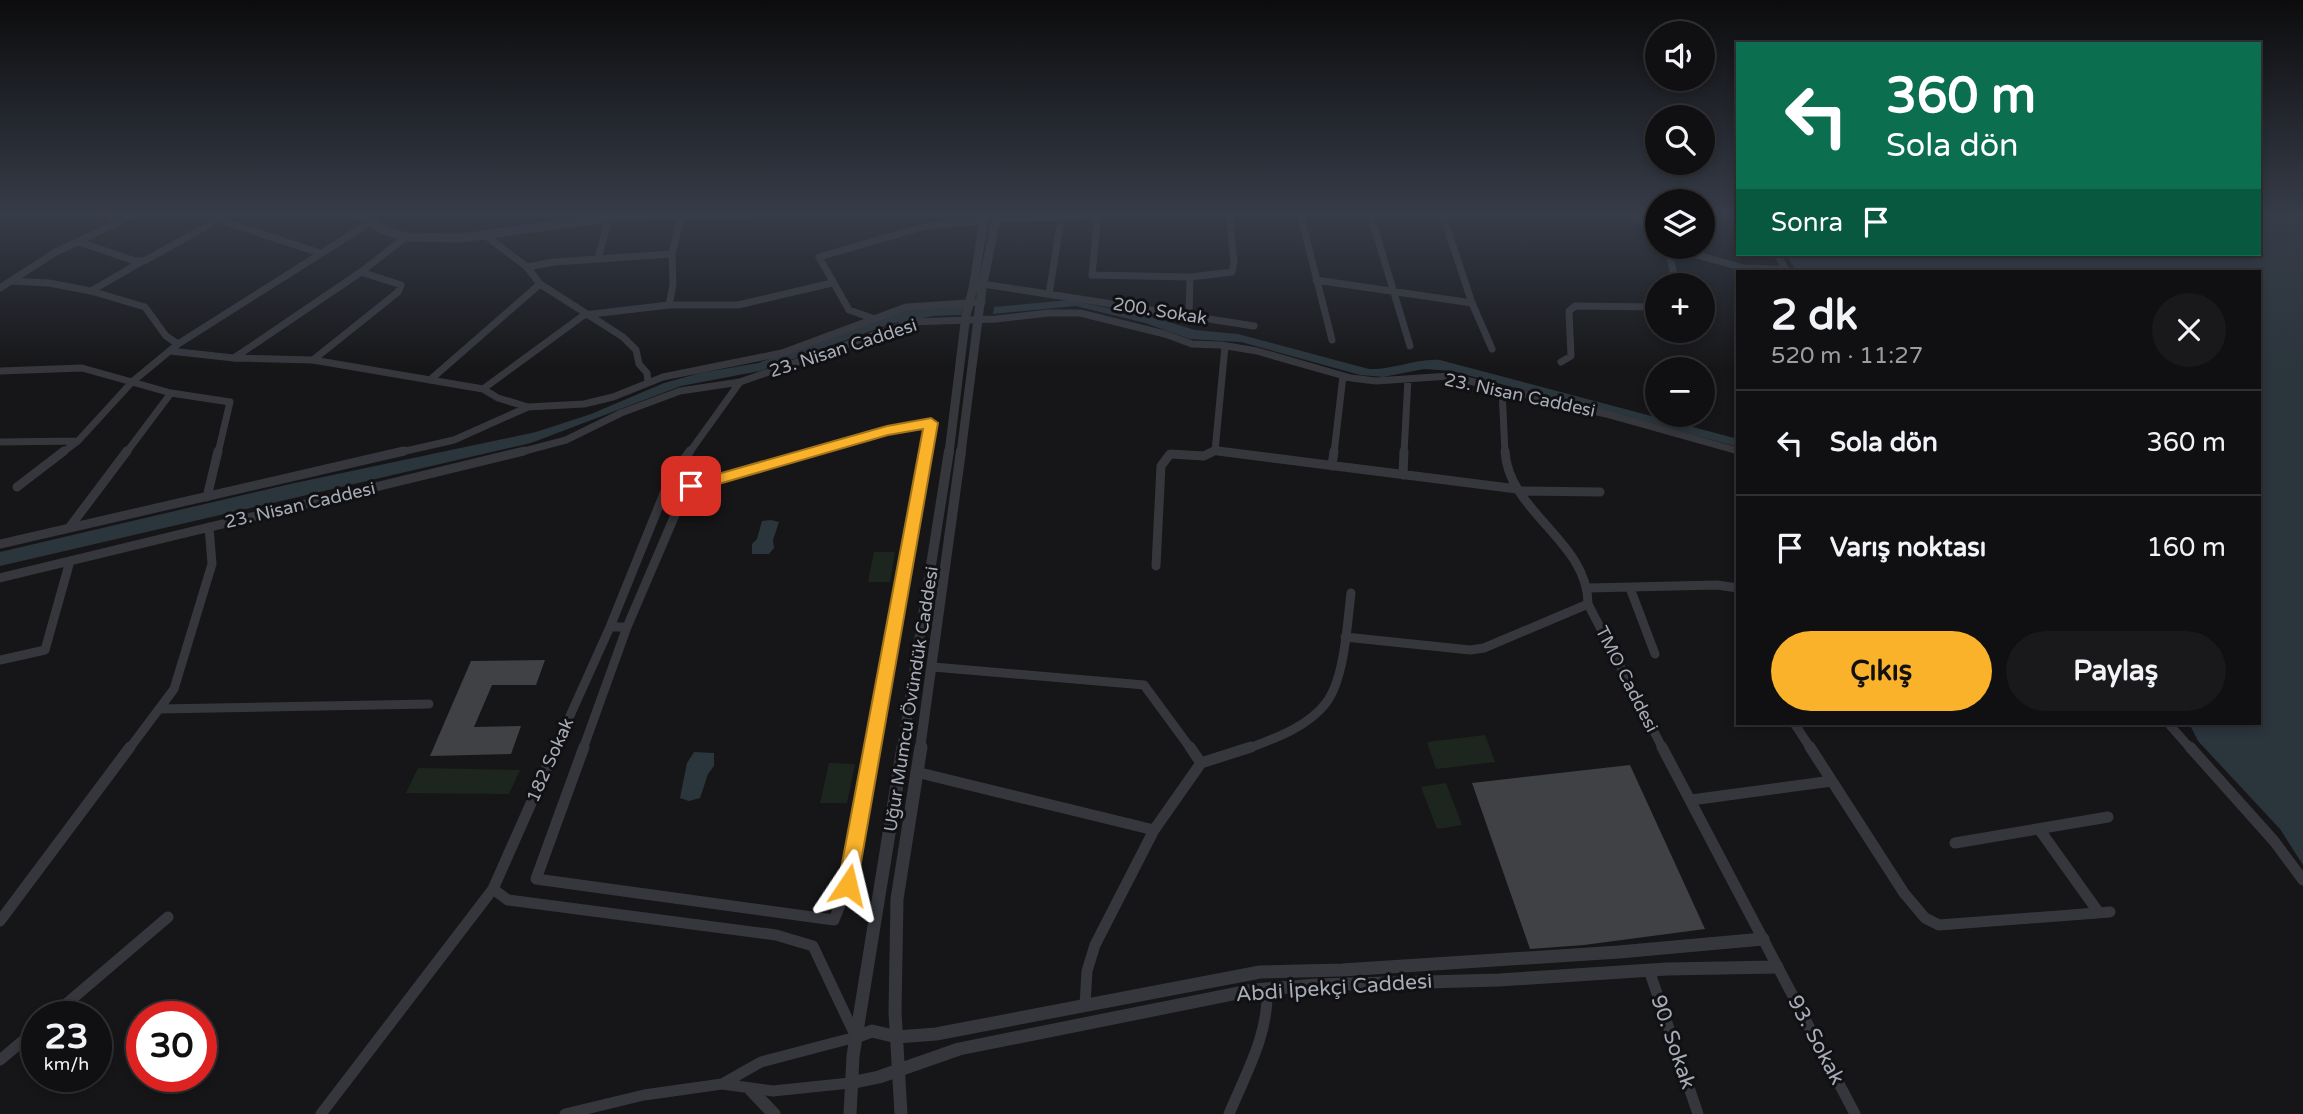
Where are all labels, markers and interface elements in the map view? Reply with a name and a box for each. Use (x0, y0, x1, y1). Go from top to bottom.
map controls (1645, 21, 1715, 427)
button: sound (1645, 21, 1715, 91)
text: 360 m (1886, 67, 2036, 126)
icon: left (1771, 70, 1862, 161)
button: search (1645, 105, 1715, 175)
text: Sola dön (1886, 127, 2019, 165)
button: layers (1645, 189, 1715, 259)
icon: arrive (1857, 203, 1895, 241)
text: Sonra (1771, 207, 1843, 238)
button: + (1645, 273, 1715, 343)
text: 2 dk (1771, 290, 1858, 341)
street label: 200. Sokak (1111, 293, 1209, 329)
button: close (2152, 293, 2226, 367)
street label: 23. Nisan Caddesi (766, 314, 920, 382)
text: 520 m · 11:27 (1771, 342, 1923, 370)
button: − (1645, 357, 1715, 427)
street label: 23. Nisan Caddesi (1443, 368, 1597, 422)
icon: left (1771, 424, 1809, 462)
text: Sola dön (1830, 427, 1938, 458)
text: 360 m (2146, 427, 2226, 458)
pin (661, 456, 721, 516)
icon: arrive (672, 467, 710, 505)
street label: 23. Nisan Caddesi (223, 477, 377, 533)
icon: arrive (1771, 529, 1809, 567)
text: Varış noktası (1830, 532, 1986, 563)
text: 160 m (2146, 532, 2226, 563)
street label: Uğur Mumcu Övündük Caddesi (879, 565, 943, 833)
street label: TMO Caddesi (1591, 622, 1663, 736)
button: Çıkış (1771, 631, 1992, 711)
button: Paylaş (2006, 631, 2226, 711)
street label: 182 Sokak (522, 714, 578, 806)
position arrow (811, 848, 885, 922)
street label: Abdi İpekçi Caddesi (1235, 969, 1433, 1007)
street label: 93. Sokak (1782, 991, 1850, 1089)
street label: 90. Sokak (1645, 992, 1701, 1092)
speed limit sign: 30 (126, 1001, 217, 1092)
text: 23 (45, 1016, 88, 1058)
text: km/h (44, 1053, 89, 1075)

